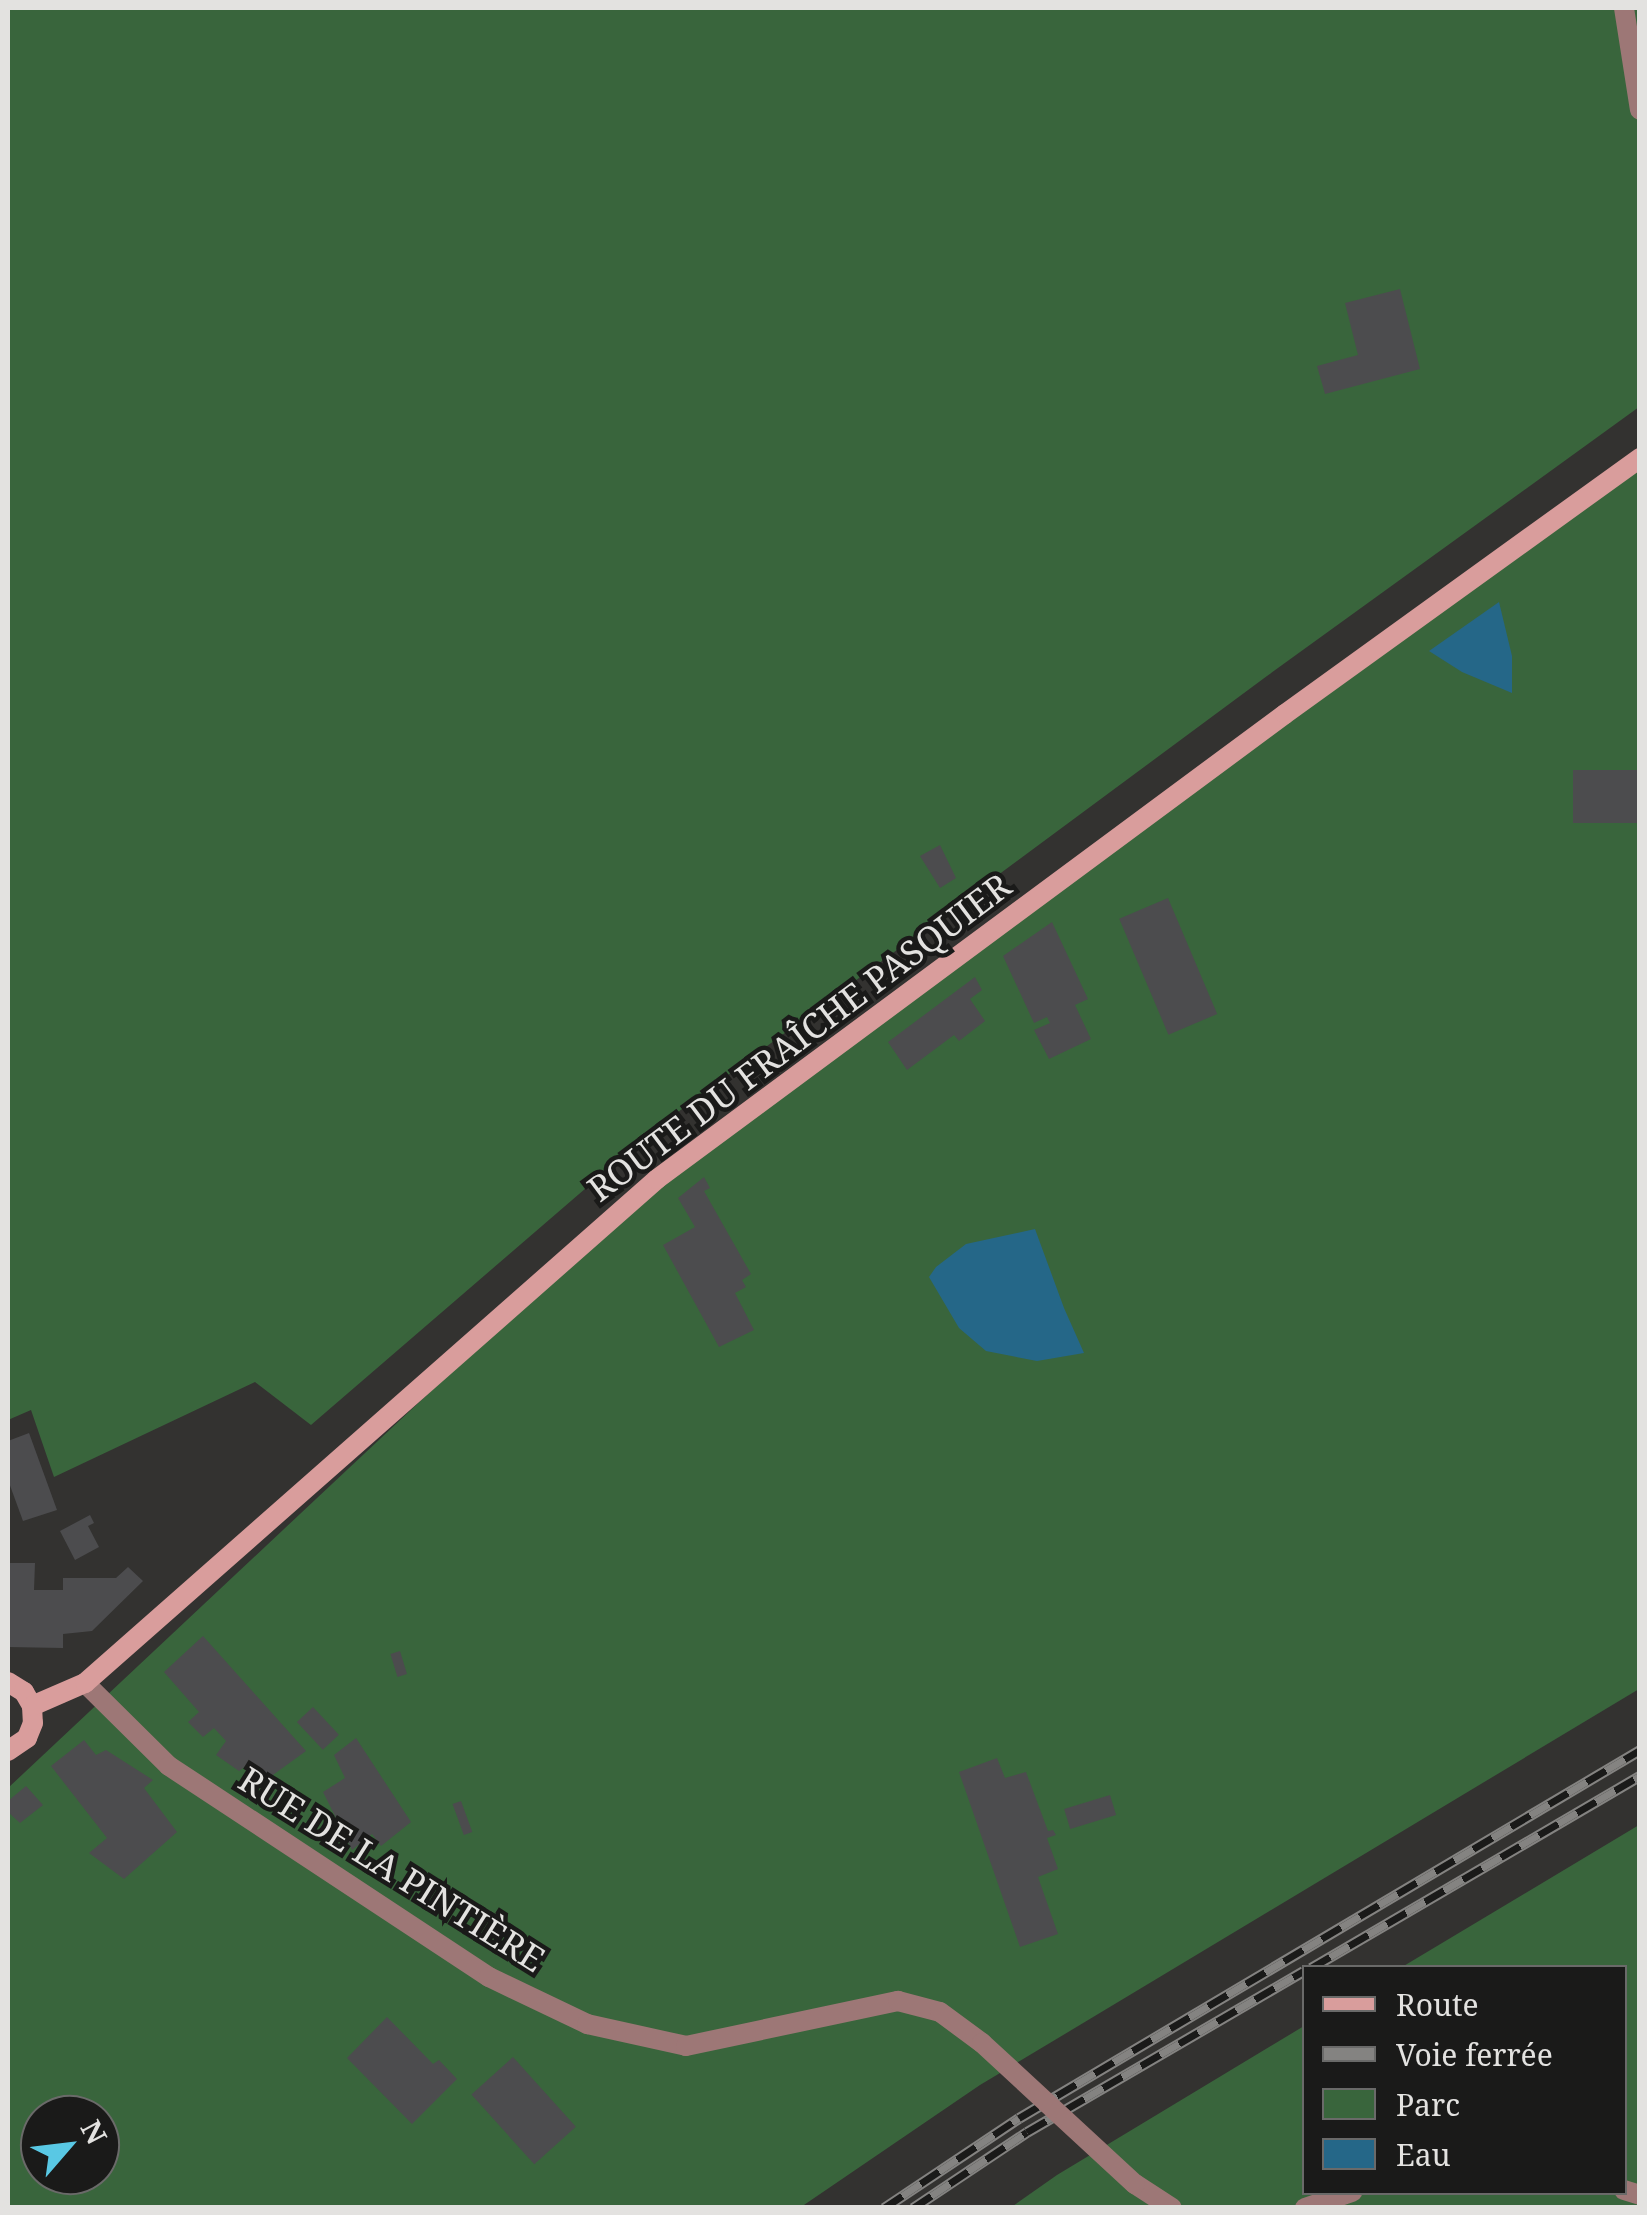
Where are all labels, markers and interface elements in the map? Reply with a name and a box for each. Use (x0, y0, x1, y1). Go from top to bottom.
street label: ROUTE DU FRAÎCHE PASQUIER (579, 864, 1019, 1210)
street label: RUE DE LA PINTIÈRE (232, 1758, 552, 1980)
legend (1302, 1965, 1627, 2195)
text: Route (1396, 1984, 1479, 2025)
text: Voie ferrée (1396, 2034, 1553, 2075)
text: Parc (1396, 2084, 1460, 2125)
north arrow (20, 2095, 120, 2195)
text: N (73, 2113, 117, 2151)
text: Eau (1396, 2134, 1451, 2175)

